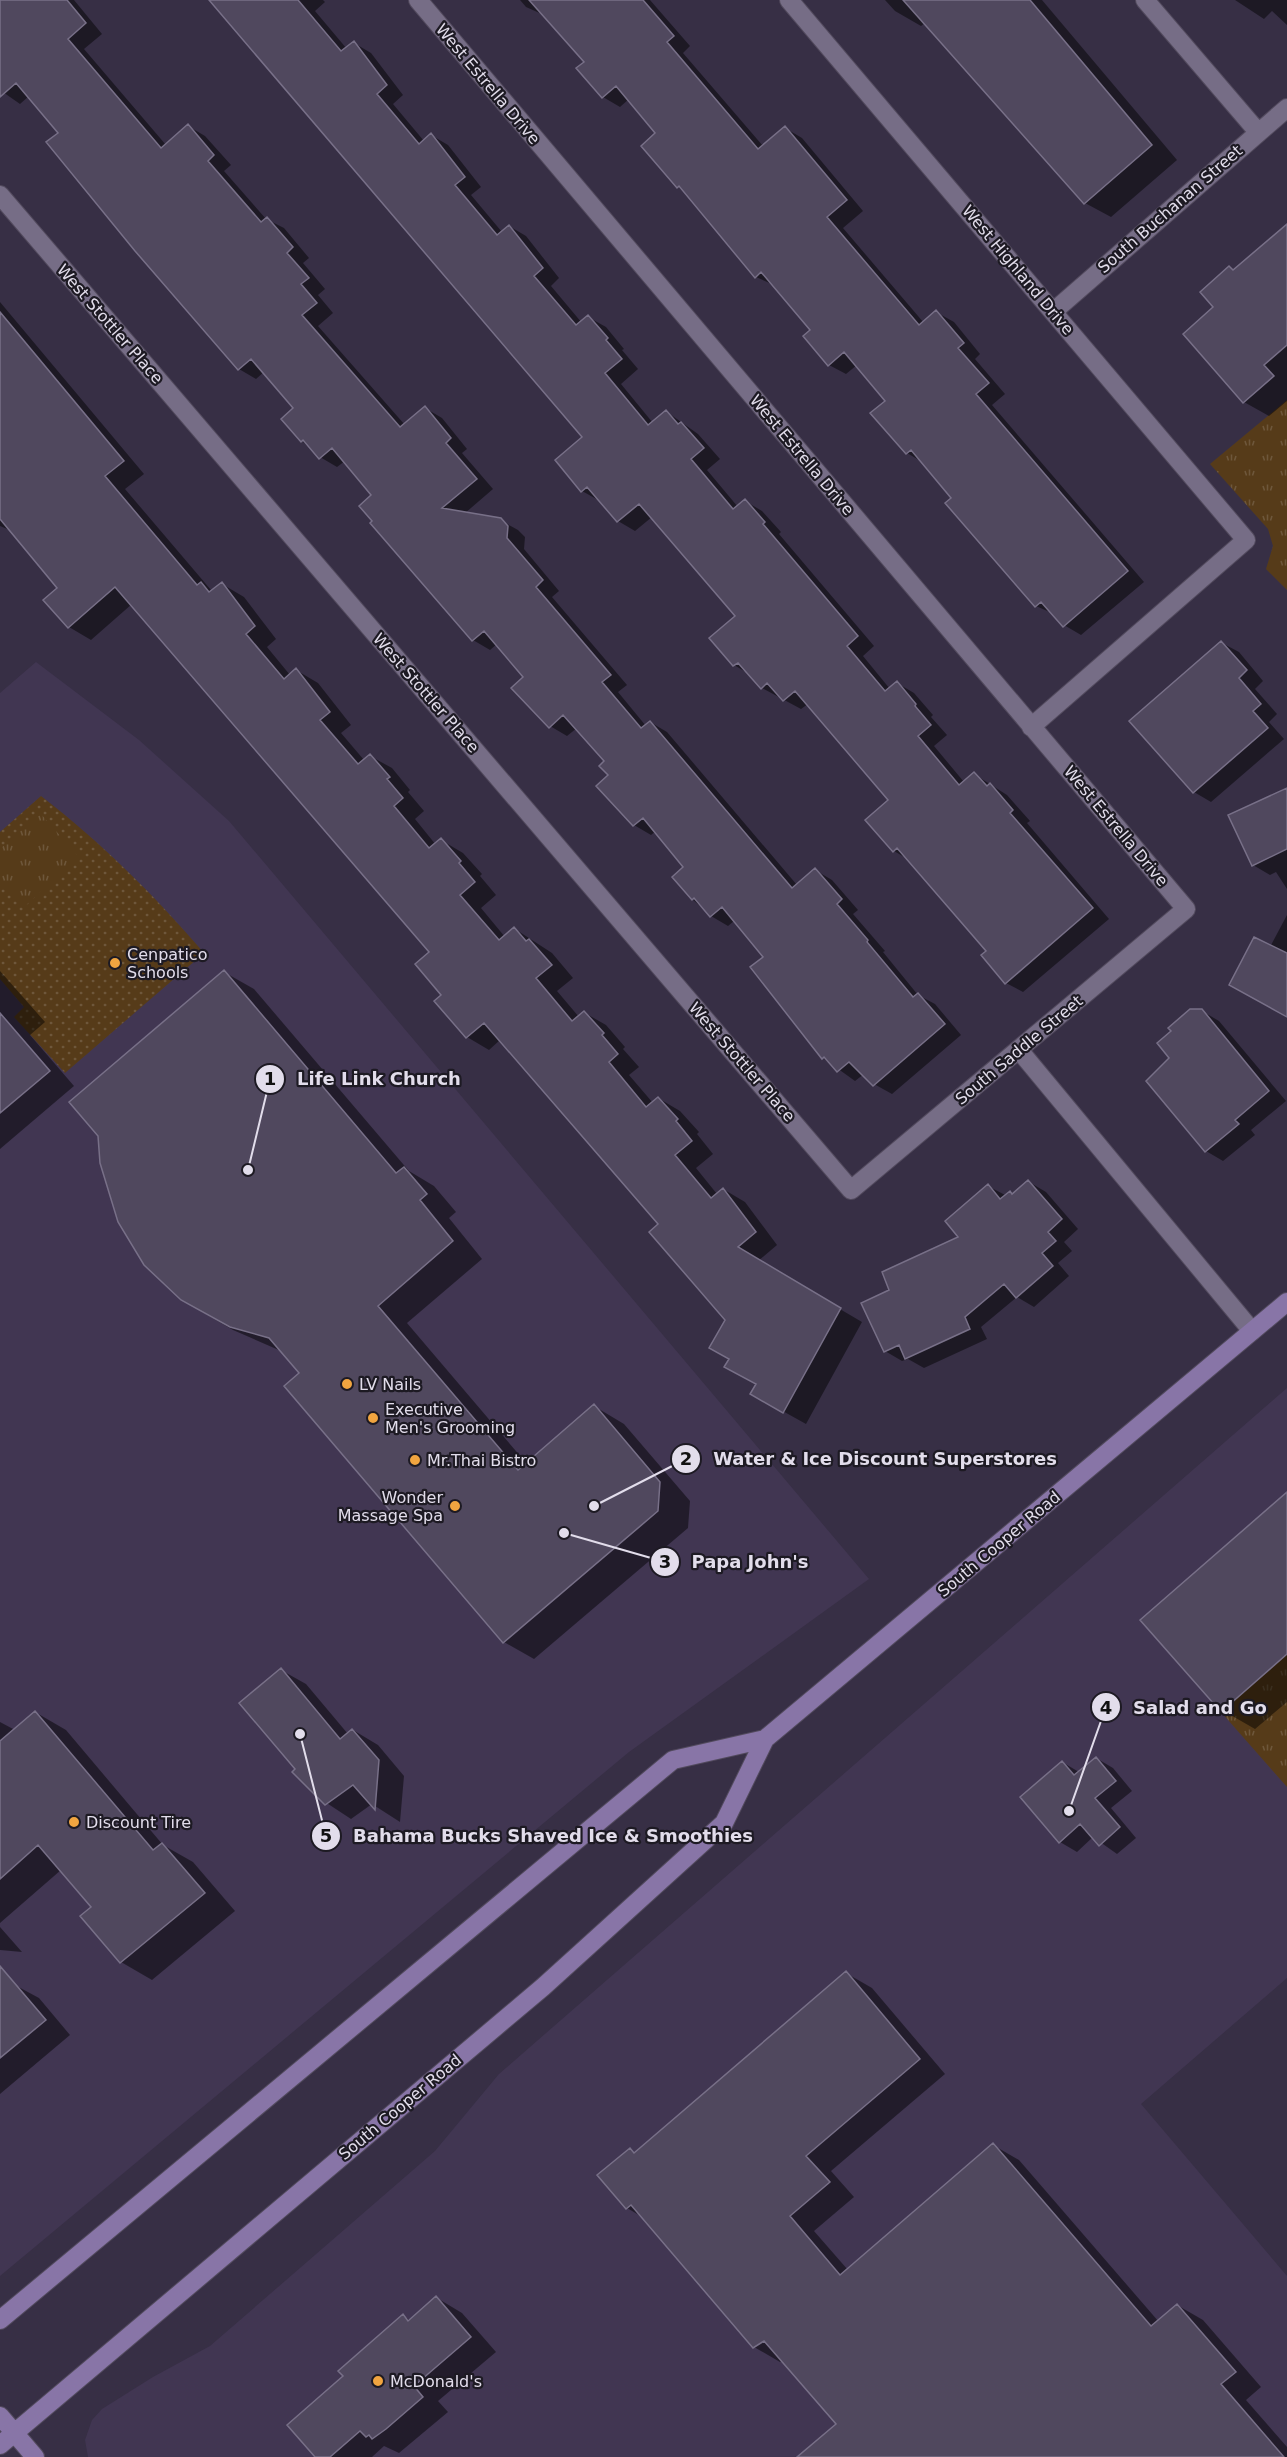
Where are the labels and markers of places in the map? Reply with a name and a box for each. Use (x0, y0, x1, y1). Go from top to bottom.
place label: Cenpatico Schools (127, 945, 207, 982)
marker: Cenpatico Schools (108, 956, 122, 970)
callout: Life Link Church (255, 1061, 473, 1097)
place label: LV Nails (359, 1375, 421, 1394)
marker: LV Nails (340, 1377, 354, 1391)
place label: Executive Men's Grooming (385, 1400, 515, 1437)
marker: Executive Men's Grooming (366, 1411, 380, 1425)
callout: Water & Ice Discount Superstores (671, 1441, 1068, 1477)
place label: Mr.Thai Bistro (427, 1451, 536, 1470)
marker: Mr.Thai Bistro (408, 1453, 422, 1467)
place label: Wonder Massage Spa (338, 1488, 443, 1525)
marker: Wonder Massage Spa (448, 1499, 462, 1513)
callout: Papa John's (650, 1544, 821, 1580)
callout: Salad and Go (1091, 1689, 1279, 1725)
place label: Discount Tire (86, 1813, 191, 1832)
marker: Discount Tire (67, 1815, 81, 1829)
callout: Bahama Bucks Shaved Ice & Smoothies (311, 1818, 764, 1854)
place label: McDonald's (390, 2372, 482, 2391)
marker: McDonald's (371, 2374, 385, 2388)

